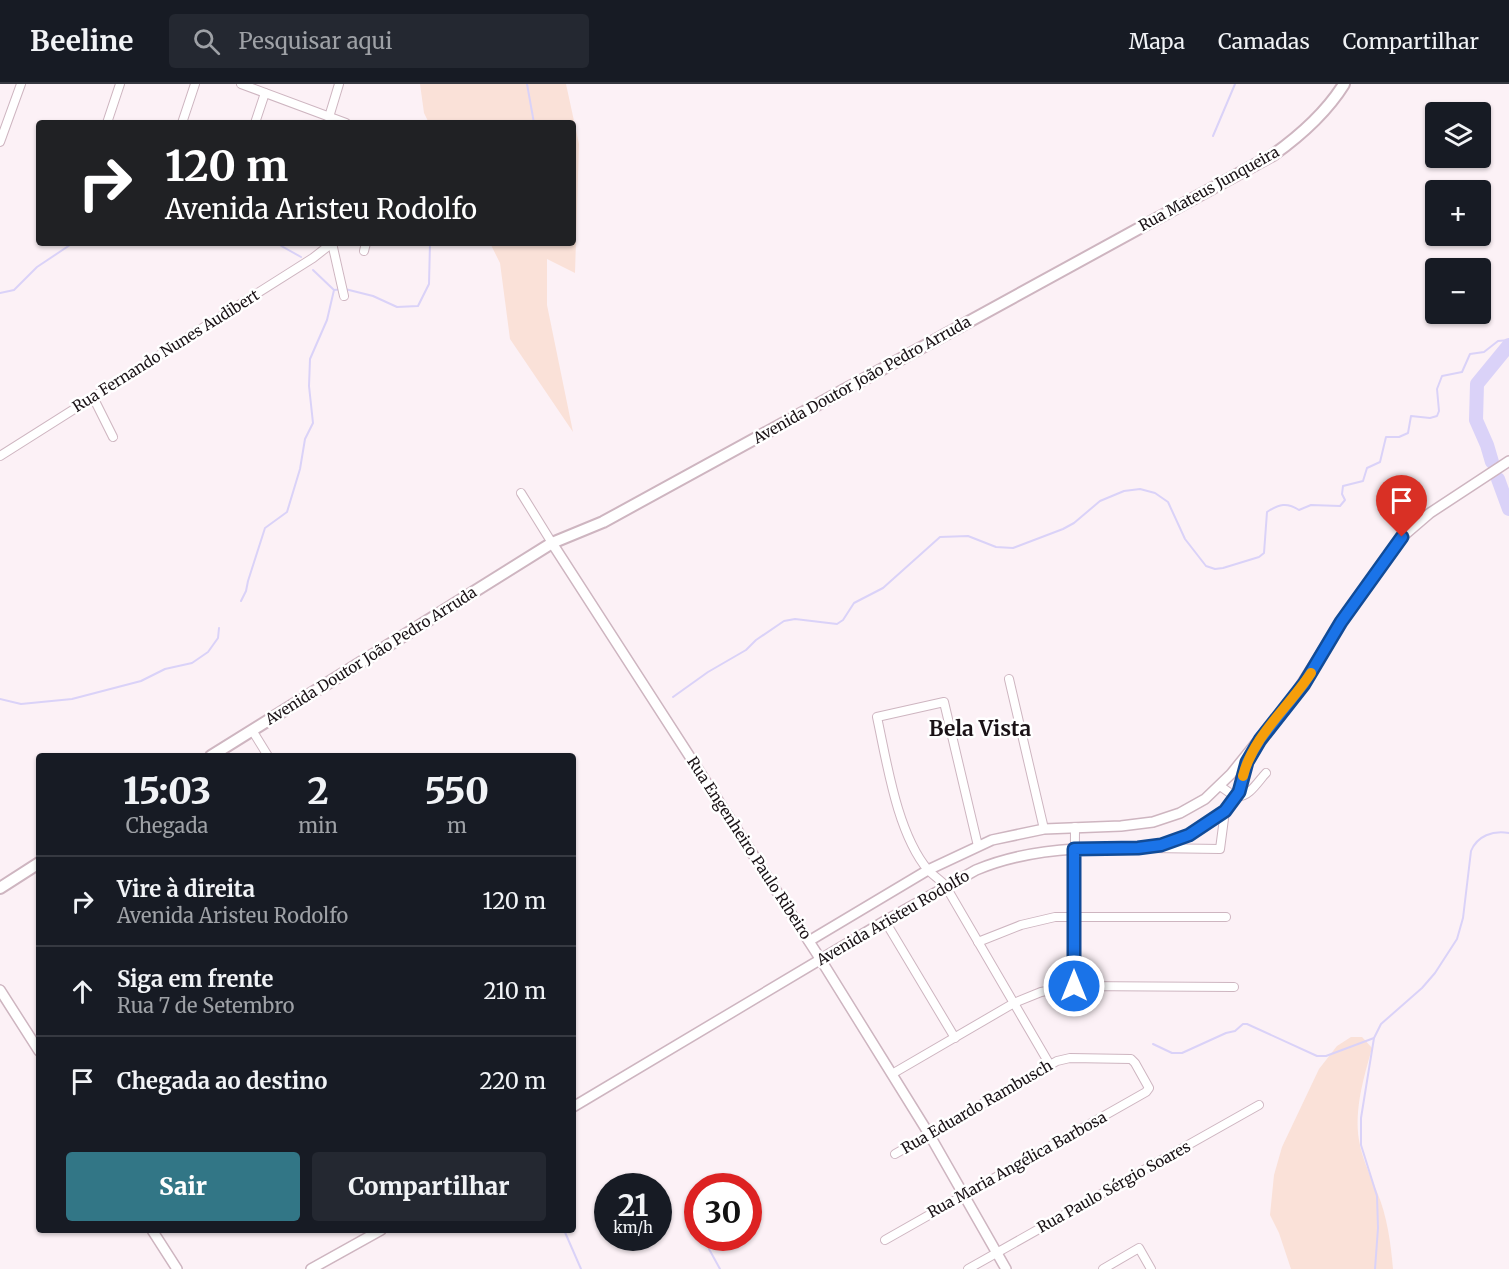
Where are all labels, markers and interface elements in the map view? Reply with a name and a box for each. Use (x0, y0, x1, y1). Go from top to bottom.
search box (169, 14, 589, 68)
text: Beeline (30, 23, 133, 59)
icon: search (190, 25, 223, 58)
text: Pesquisar aqui (238, 27, 392, 55)
text: Mapa (1129, 28, 1185, 55)
text: Camadas (1218, 28, 1310, 55)
text: Compartilhar (1343, 28, 1479, 55)
map controls (1425, 102, 1491, 324)
button: layers (1425, 102, 1491, 168)
text: 120 m (165, 140, 288, 192)
street label: Rua Mateus Junqueira (1135, 142, 1282, 235)
icon: right (66, 144, 144, 222)
button: + (1425, 180, 1491, 246)
text: Avenida Aristeu Rodolfo (165, 192, 477, 226)
button: − (1425, 258, 1491, 324)
street label: Rua Fernando Nunes Audibert (69, 285, 263, 416)
street label: Avenida Doutor João Pedro Arruda (749, 312, 974, 448)
pin (1376, 475, 1427, 537)
icon: arrive (1385, 484, 1418, 517)
street label: Avenida Doutor João Pedro Arruda (261, 582, 480, 729)
district label: Bela Vista (929, 715, 1031, 742)
street label: Rua Engenheiro Paulo Ribeiro (683, 753, 816, 943)
text: 15:03 (123, 769, 211, 814)
text: 2 (307, 769, 328, 814)
text: 550 (425, 769, 489, 814)
text: Chegada (126, 813, 208, 838)
text: min (298, 813, 338, 838)
text: m (447, 813, 467, 838)
street label: Avenida Aristeu Rodolfo (812, 866, 973, 970)
text: Vire à direita (117, 875, 255, 903)
icon: right (66, 885, 99, 918)
text: 120 m (482, 887, 546, 915)
text: Avenida Aristeu Rodolfo (117, 903, 348, 928)
position arrow (1042, 954, 1106, 1018)
text: Siga em frente (117, 965, 273, 993)
icon: ahead (66, 975, 99, 1008)
text: 210 m (483, 977, 546, 1005)
text: Rua 7 de Setembro (117, 993, 294, 1018)
street label: Rua Eduardo Rambusch (898, 1055, 1056, 1158)
icon: arrive (66, 1065, 99, 1098)
text: Chegada ao destino (117, 1067, 327, 1095)
text: 220 m (479, 1067, 546, 1095)
street label: Rua Maria Angélica Barbosa (924, 1107, 1110, 1222)
street label: Rua Paulo Sérgio Soares (1034, 1136, 1194, 1237)
button: Sair (66, 1152, 300, 1221)
button: Compartilhar (312, 1152, 546, 1221)
speed limit sign: 30 (684, 1173, 762, 1251)
text: 21 (618, 1186, 648, 1224)
text: km/h (613, 1218, 653, 1237)

